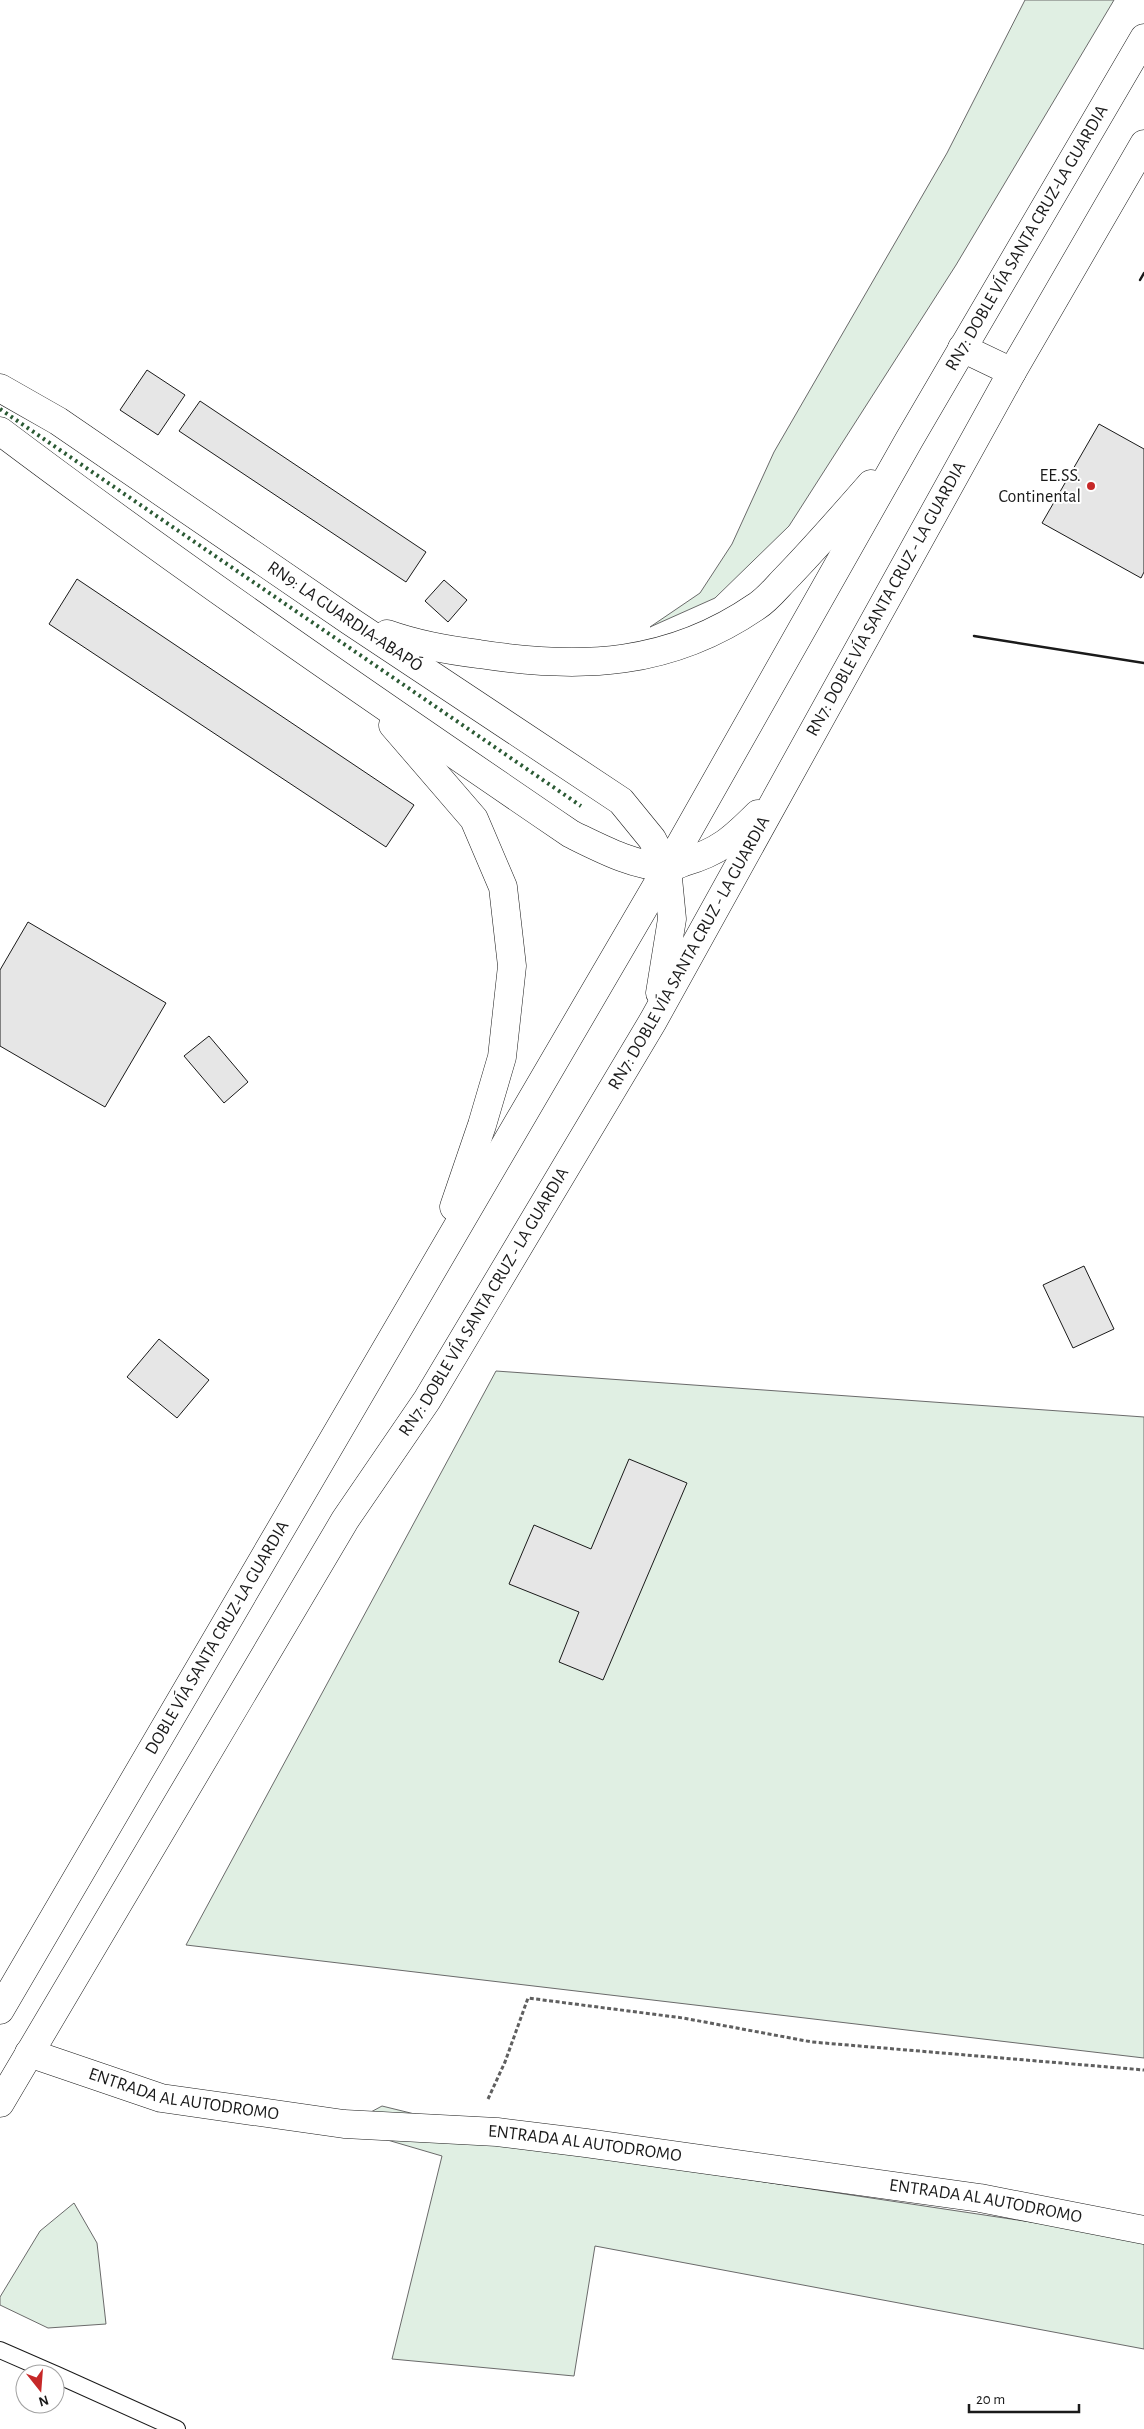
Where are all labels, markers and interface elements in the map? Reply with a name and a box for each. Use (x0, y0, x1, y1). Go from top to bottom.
street label: RN7: DOBLE VÍA SANTA CRUZ-LA GUARDIA (942, 102, 1112, 374)
street label: RN7: DOBLE VÍA SANTA CRUZ - LA GUARDIA (803, 458, 970, 740)
place label: EE.SS. Continental (999, 467, 1081, 506)
marker: EE.SS. Continental (1085, 480, 1097, 492)
street label: RN9: LA GUARDIA-ABAPÓ (264, 558, 427, 675)
street label: RN7: DOBLE VÍA SANTA CRUZ - LA GUARDIA (605, 813, 774, 1093)
street label: RN7: DOBLE VÍA SANTA CRUZ - LA GUARDIA (396, 1164, 573, 1440)
street label: DOBLE VÍA SANTA CRUZ-LA GUARDIA (142, 1517, 293, 1758)
street label: ENTRADA AL AUTODROMO (86, 2065, 280, 2124)
street label: ENTRADA AL AUTODROMO (487, 2123, 683, 2165)
street label: ENTRADA AL AUTODROMO (888, 2176, 1083, 2227)
north arrow (15, 2364, 65, 2414)
scale bar (969, 2382, 1079, 2414)
text: N (37, 2392, 50, 2409)
text: 20 m (976, 2392, 1005, 2407)

